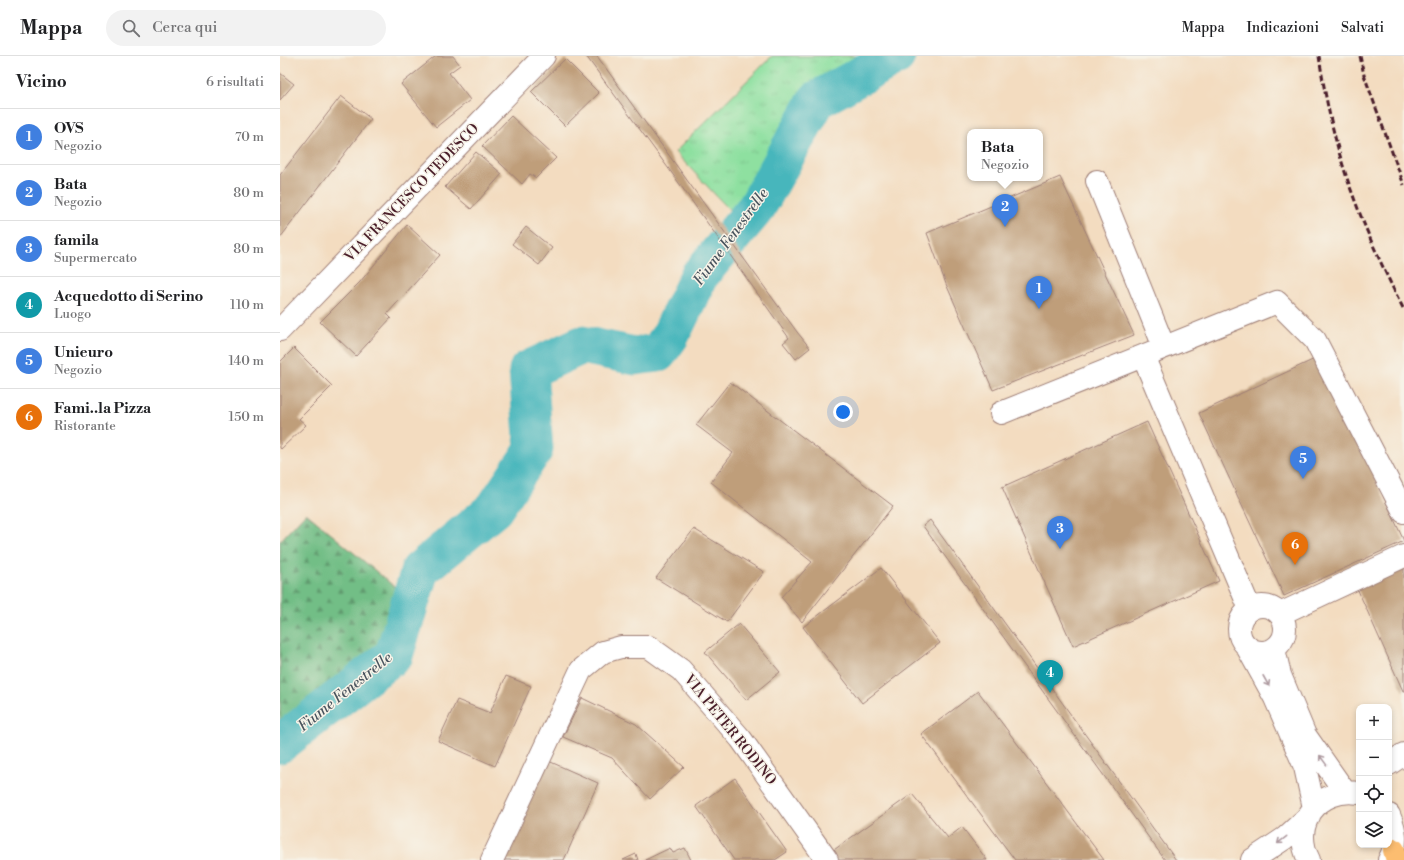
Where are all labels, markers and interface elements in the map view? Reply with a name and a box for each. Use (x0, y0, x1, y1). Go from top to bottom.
search box (106, 10, 386, 46)
text: Mappa (20, 16, 82, 40)
icon: search (120, 17, 142, 39)
text: Cerca qui (152, 18, 218, 37)
text: Mappa (1182, 19, 1224, 37)
text: Indicazioni (1246, 19, 1319, 37)
text: Salvati (1341, 19, 1384, 37)
text: Vicino (16, 71, 67, 93)
text: 6 risultati (206, 74, 264, 90)
text: OVS (54, 119, 84, 138)
street label: VIA FRANCESCO TEDESCO (340, 120, 483, 267)
text: 1 (26, 129, 32, 145)
text: 70 m (235, 129, 264, 145)
popup (967, 129, 1043, 181)
text: Negozio (54, 138, 102, 154)
text: Bata (981, 138, 1014, 157)
text: Negozio (981, 157, 1029, 173)
text: Bata (54, 175, 87, 194)
text: 2 (25, 185, 33, 201)
text: 80 m (233, 185, 264, 201)
water label: Fiume Fenestrelle (689, 185, 773, 289)
text: Negozio (54, 194, 102, 210)
pin: 2 (992, 194, 1018, 227)
text: famila (54, 231, 99, 250)
text: 3 (25, 241, 33, 257)
text: 80 m (233, 241, 264, 257)
text: Supermercato (54, 250, 137, 266)
pin: 1 (1026, 276, 1052, 309)
text: Acquedotto di Serino (54, 287, 203, 306)
text: 4 (25, 297, 33, 313)
text: 110 m (230, 297, 264, 313)
text: Luogo (54, 306, 91, 322)
text: Unieuro (54, 343, 113, 362)
text: 5 (25, 353, 33, 369)
text: 140 m (228, 353, 264, 369)
text: Negozio (54, 362, 102, 378)
text: Fami..la Pizza (54, 399, 151, 418)
your location (833, 402, 853, 422)
text: 6 (25, 409, 33, 425)
text: 150 m (229, 409, 264, 425)
text: Ristorante (54, 418, 116, 434)
pin: 5 (1290, 446, 1316, 479)
pin: 3 (1047, 516, 1073, 549)
pin: 6 (1282, 532, 1308, 565)
water label: Fiume Fenestrelle (294, 648, 396, 736)
pin: 4 (1037, 660, 1063, 693)
street label: VIA PETER RODINO (679, 670, 780, 789)
one-way arrow (1262, 675, 1270, 687)
map controls (1356, 704, 1392, 848)
button: + (1356, 704, 1392, 740)
button: − (1356, 740, 1392, 776)
one-way arrow (1319, 755, 1327, 766)
button: locate (1356, 776, 1392, 812)
button: layers (1356, 812, 1392, 848)
one-way arrow (1276, 835, 1287, 844)

